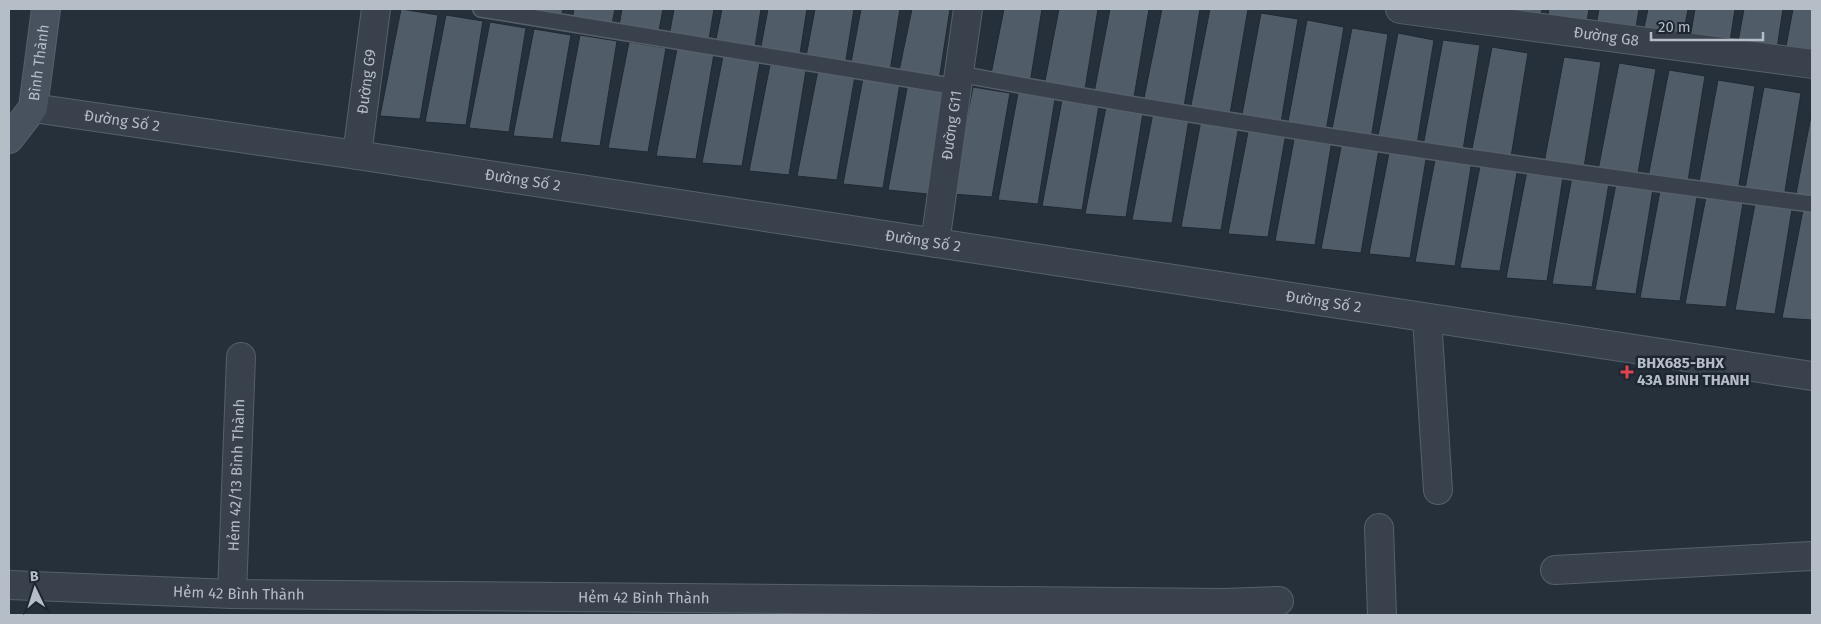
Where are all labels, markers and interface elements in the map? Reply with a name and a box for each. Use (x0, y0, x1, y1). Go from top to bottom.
scale bar (1651, 10, 1764, 42)
text: 20 m (1658, 18, 1691, 36)
street label: Bình Thành (25, 23, 53, 102)
street label: Đường G8 (1572, 23, 1640, 50)
street label: Đường G9 (353, 48, 380, 115)
street label: Đường G11 (938, 89, 965, 161)
street label: Đường Số 2 (83, 107, 161, 135)
street label: Đường Số 2 (484, 166, 562, 195)
street label: Đường Số 2 (884, 226, 962, 256)
street label: Đường Số 2 (1284, 287, 1363, 316)
place label: BHX685-BHX 43A BINH THANH (1637, 354, 1749, 389)
marker: BHX685-BHX 43A BINH THANH (1621, 366, 1633, 378)
street label: Hẻm 42/13 Bình Thành (225, 399, 248, 552)
north arrow (10, 564, 60, 614)
text: B (29, 568, 39, 585)
street label: Hẻm 42 Bình Thành (173, 583, 305, 604)
street label: Hẻm 42 Bình Thành (578, 588, 710, 607)

